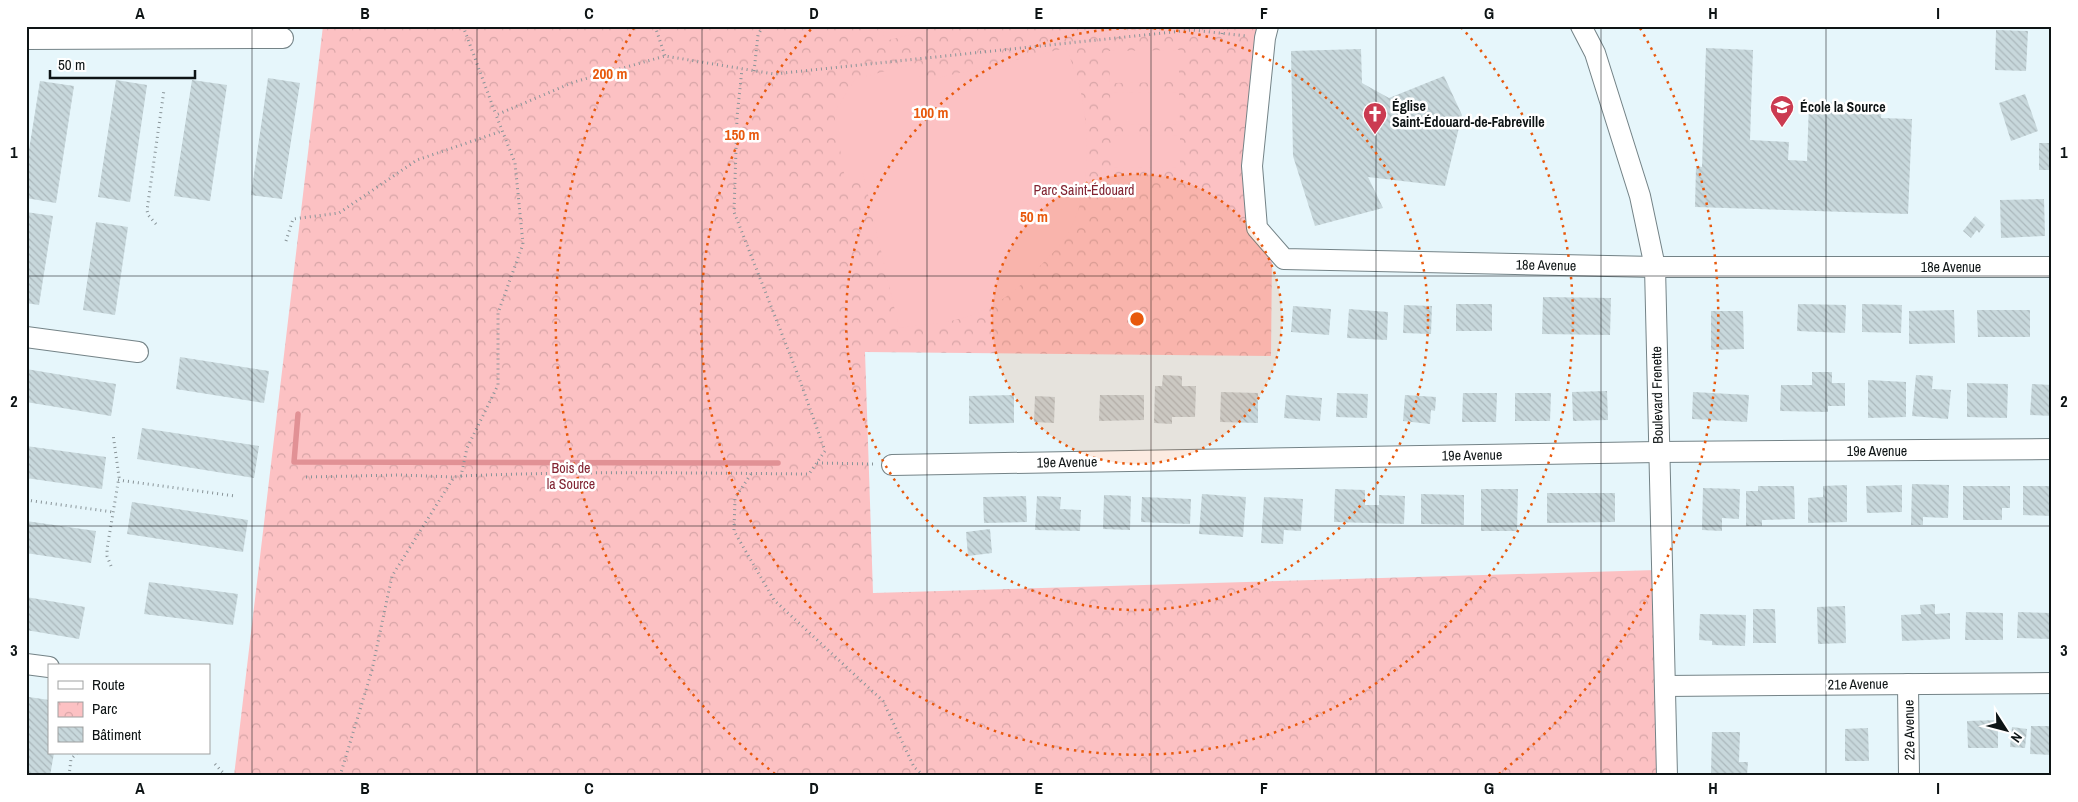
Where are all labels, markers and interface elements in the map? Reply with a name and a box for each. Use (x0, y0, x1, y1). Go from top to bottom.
text: A (135, 2, 145, 24)
text: B (360, 2, 370, 24)
text: C (584, 2, 594, 24)
text: D (809, 2, 819, 24)
text: E (1035, 2, 1044, 24)
text: F (1260, 2, 1268, 24)
text: G (1484, 2, 1494, 24)
text: H (1708, 2, 1718, 24)
text: I (1936, 2, 1940, 24)
scale bar (50, 48, 195, 80)
text: 50 m (58, 54, 85, 75)
text: 200 m (593, 63, 627, 84)
school or university icon: École la Source (1769, 94, 1795, 128)
place label: Église Saint-Édouard-de-Fabreville (1392, 97, 1545, 131)
place label: École la Source (1800, 98, 1886, 116)
church icon: Église Saint-Édouard-de-Fabreville (1362, 101, 1388, 135)
text: 100 m (914, 102, 948, 123)
text: 150 m (725, 124, 759, 145)
text: 1 (10, 141, 18, 163)
text: 1 (2060, 141, 2068, 163)
park label: Parc Saint-Édouard (1034, 181, 1134, 199)
text: 50 m (1020, 206, 1048, 227)
street label: 18e Avenue (1516, 255, 1576, 275)
street label: 18e Avenue (1921, 258, 1981, 276)
centre of rings (1128, 310, 1146, 328)
street label: Boulevard Frenette (1647, 346, 1667, 444)
text: 2 (10, 390, 18, 412)
text: 2 (2060, 390, 2068, 412)
street label: 19e Avenue (1847, 442, 1907, 460)
street label: 19e Avenue (1442, 445, 1502, 465)
street label: 19e Avenue (1037, 452, 1097, 472)
park label: Bois de la Source (547, 459, 595, 493)
text: 3 (10, 639, 18, 661)
text: 3 (2060, 639, 2068, 661)
legend (48, 664, 210, 754)
text: Route (92, 674, 125, 695)
street label: 21e Avenue (1828, 674, 1888, 694)
text: Parc (92, 698, 117, 719)
street label: 22e Avenue (1899, 700, 1919, 760)
north arrow (1980, 704, 2030, 754)
text: Bâtiment (92, 724, 142, 745)
text: N (2007, 729, 2026, 746)
text: A (135, 777, 145, 799)
text: B (360, 777, 370, 799)
text: C (584, 777, 594, 799)
text: D (809, 777, 819, 799)
text: E (1035, 777, 1044, 799)
text: F (1260, 777, 1268, 799)
text: G (1484, 777, 1494, 799)
text: H (1708, 777, 1718, 799)
text: I (1936, 777, 1940, 799)

